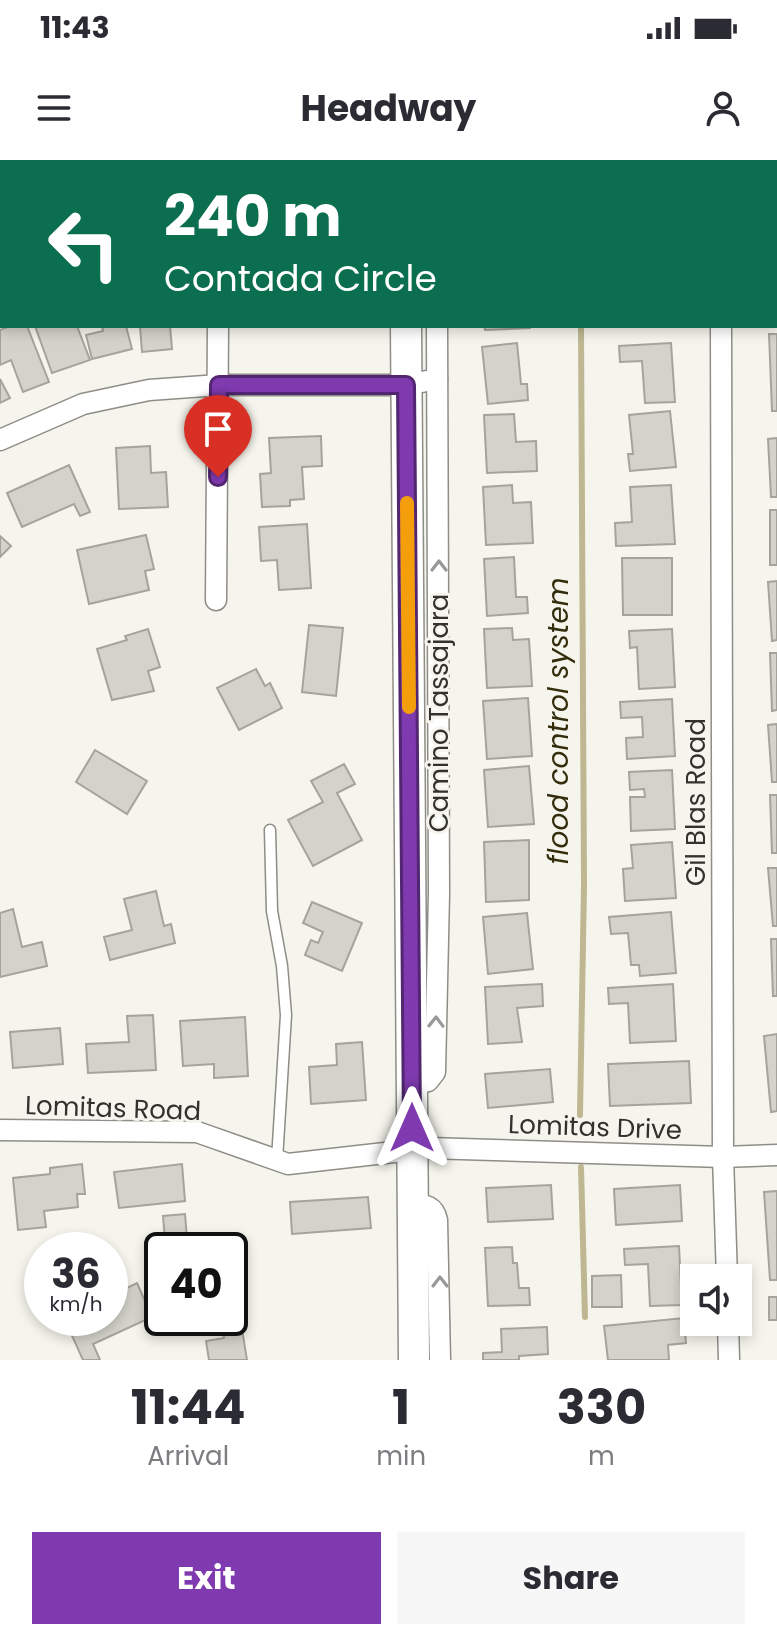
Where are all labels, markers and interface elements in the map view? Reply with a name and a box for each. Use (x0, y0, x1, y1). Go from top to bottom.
text: 11:43 (40, 6, 110, 49)
text: Headway (301, 83, 476, 134)
icon: menu (32, 86, 76, 130)
icon: person (701, 86, 745, 130)
text: 240 m (164, 177, 342, 256)
icon: left (32, 192, 136, 296)
text: Contada Circle (164, 253, 437, 304)
pin (184, 395, 252, 477)
icon: arrive (196, 407, 240, 451)
one-way arrow (430, 559, 448, 572)
water label: flood control system (539, 577, 578, 865)
street label: Camino Tassajara (421, 594, 457, 832)
street label: Gil Blas Road (678, 718, 714, 886)
one-way arrow (428, 1015, 445, 1028)
position arrow (370, 1086, 454, 1170)
street label: Lomitas Road (24, 1087, 202, 1129)
street label: Lomitas Drive (508, 1106, 682, 1148)
speed limit sign: 40 (144, 1232, 248, 1336)
text: 36 (51, 1246, 101, 1302)
map controls (680, 1264, 752, 1336)
button: sound (680, 1264, 752, 1336)
one-way arrow (431, 1275, 449, 1288)
text: km/h (49, 1290, 103, 1318)
text: 11:44 (131, 1374, 245, 1441)
text: 1 (392, 1374, 410, 1441)
text: 330 (557, 1374, 646, 1441)
text: Arrival (147, 1438, 229, 1474)
text: min (376, 1438, 426, 1474)
text: m (588, 1438, 615, 1474)
button: Exit (32, 1532, 381, 1624)
button: Share (397, 1532, 745, 1624)

